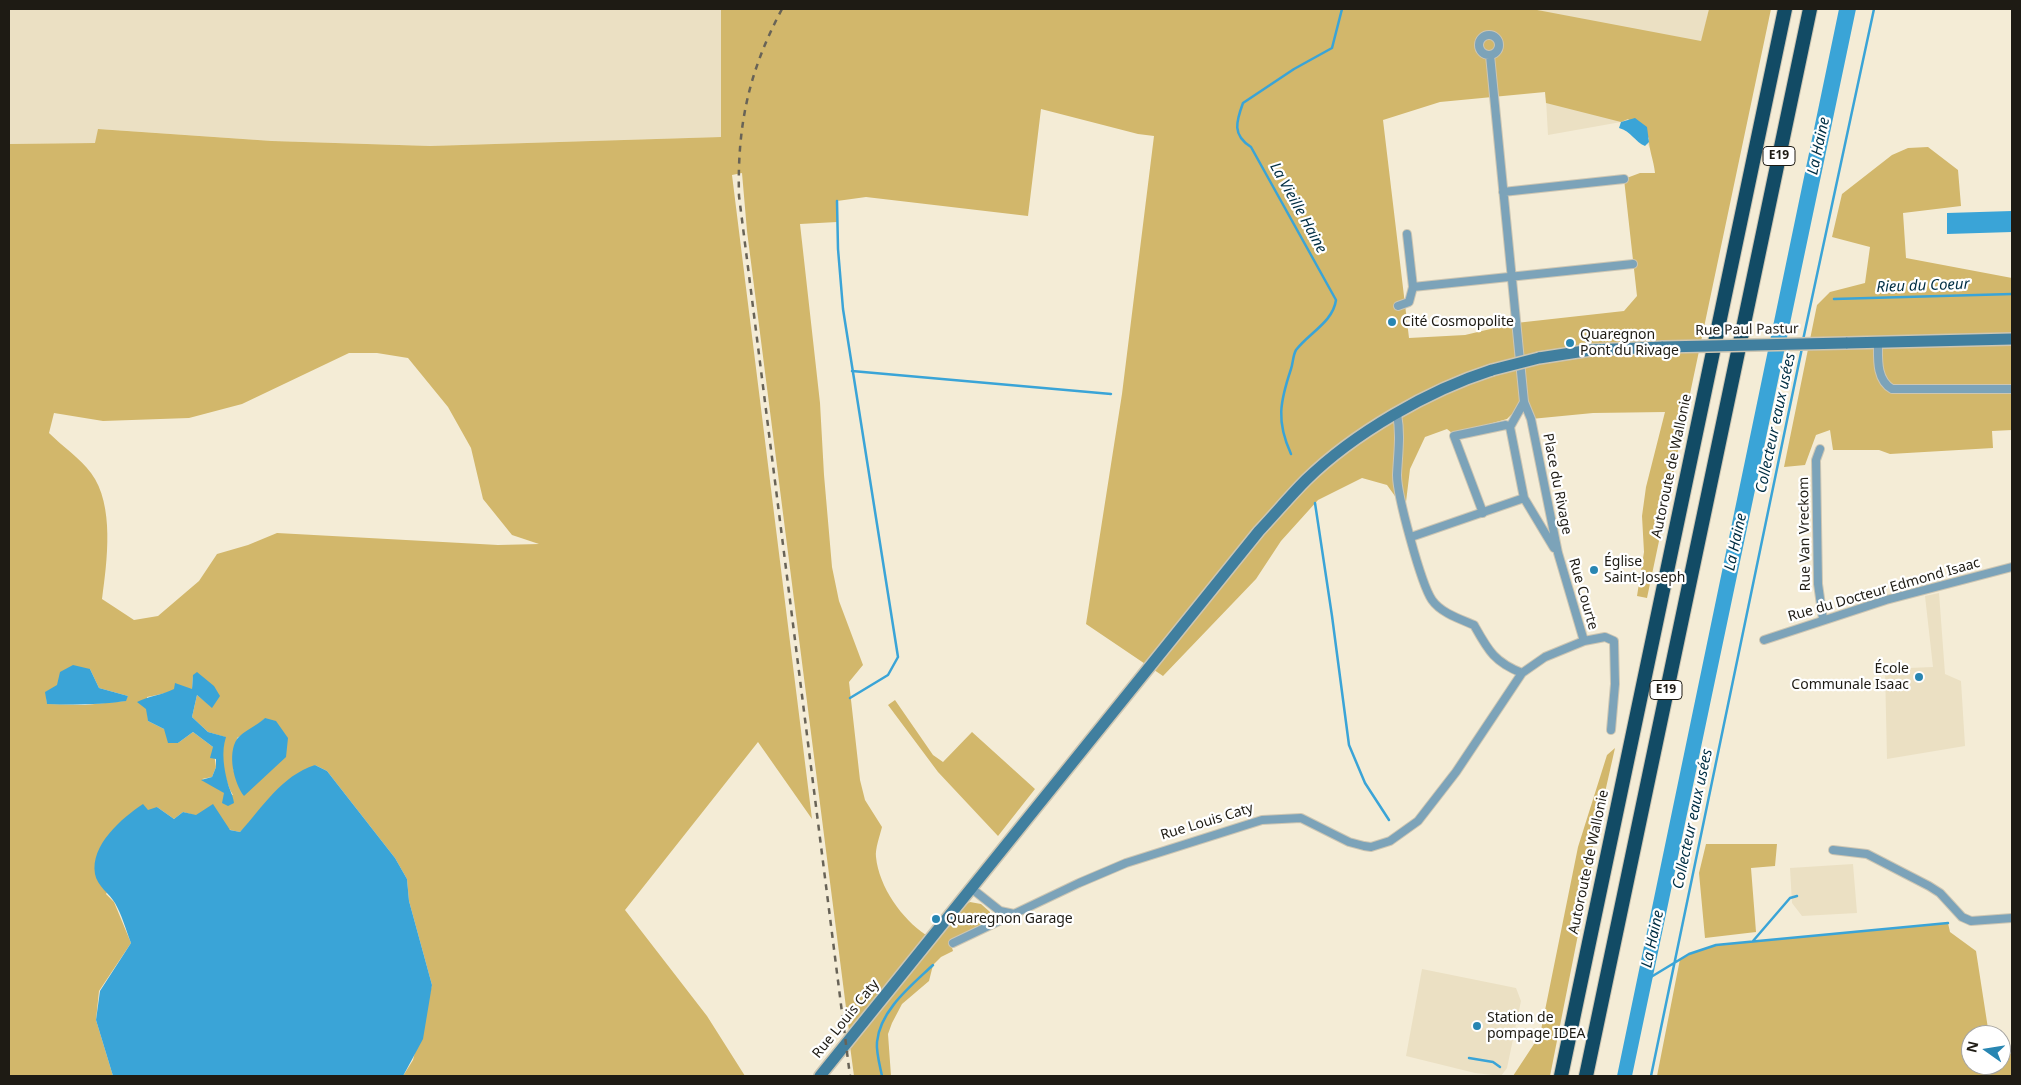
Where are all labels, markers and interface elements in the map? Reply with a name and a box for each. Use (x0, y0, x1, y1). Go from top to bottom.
water label: La Haine (1804, 116, 1834, 176)
road number: E19 (1763, 146, 1795, 166)
water label: La Vieille Haine (1266, 159, 1330, 257)
water label: Rieu du Coeur (1876, 275, 1970, 297)
place label: Cité Cosmopolite (1402, 314, 1514, 330)
marker: Cité Cosmopolite (1386, 316, 1398, 328)
street label: Rue Paul Pastur (1695, 321, 1799, 339)
place label: Quaregnon Pont du Rivage (1580, 327, 1679, 360)
marker: Quaregnon Pont du Rivage (1564, 337, 1576, 349)
water label: Collecteur eaux usées (1752, 351, 1800, 495)
street label: Autoroute de Wallonie (1649, 392, 1695, 540)
street label: Place du Rivage (1539, 432, 1575, 536)
street label: Rue Van Vreckom (1796, 477, 1814, 591)
water label: La Haine (1721, 512, 1751, 572)
place label: Église Saint-Joseph (1604, 554, 1686, 586)
street label: Rue du Docteur Edmond Isaac (1786, 555, 1982, 625)
street label: Rue Courte (1565, 556, 1601, 632)
marker: Église Saint-Joseph (1588, 564, 1600, 576)
place label: École Communale Isaac (1791, 661, 1909, 694)
marker: École Communale Isaac (1913, 671, 1925, 683)
road number: E19 (1650, 680, 1682, 700)
water label: Collecteur eaux usées (1669, 747, 1717, 891)
street label: Autoroute de Wallonie (1566, 788, 1612, 936)
street label: Rue Louis Caty (1159, 800, 1255, 844)
water label: La Haine (1638, 909, 1668, 969)
place label: Quaregnon Garage (946, 911, 1073, 927)
marker: Quaregnon Garage (930, 913, 942, 925)
street label: Rue Louis Caty (809, 976, 883, 1062)
place label: Station de pompage IDEA (1487, 1010, 1585, 1042)
marker: Station de pompage IDEA (1471, 1020, 1483, 1032)
north arrow (1961, 1025, 2011, 1075)
text: N (1961, 1039, 1982, 1054)

